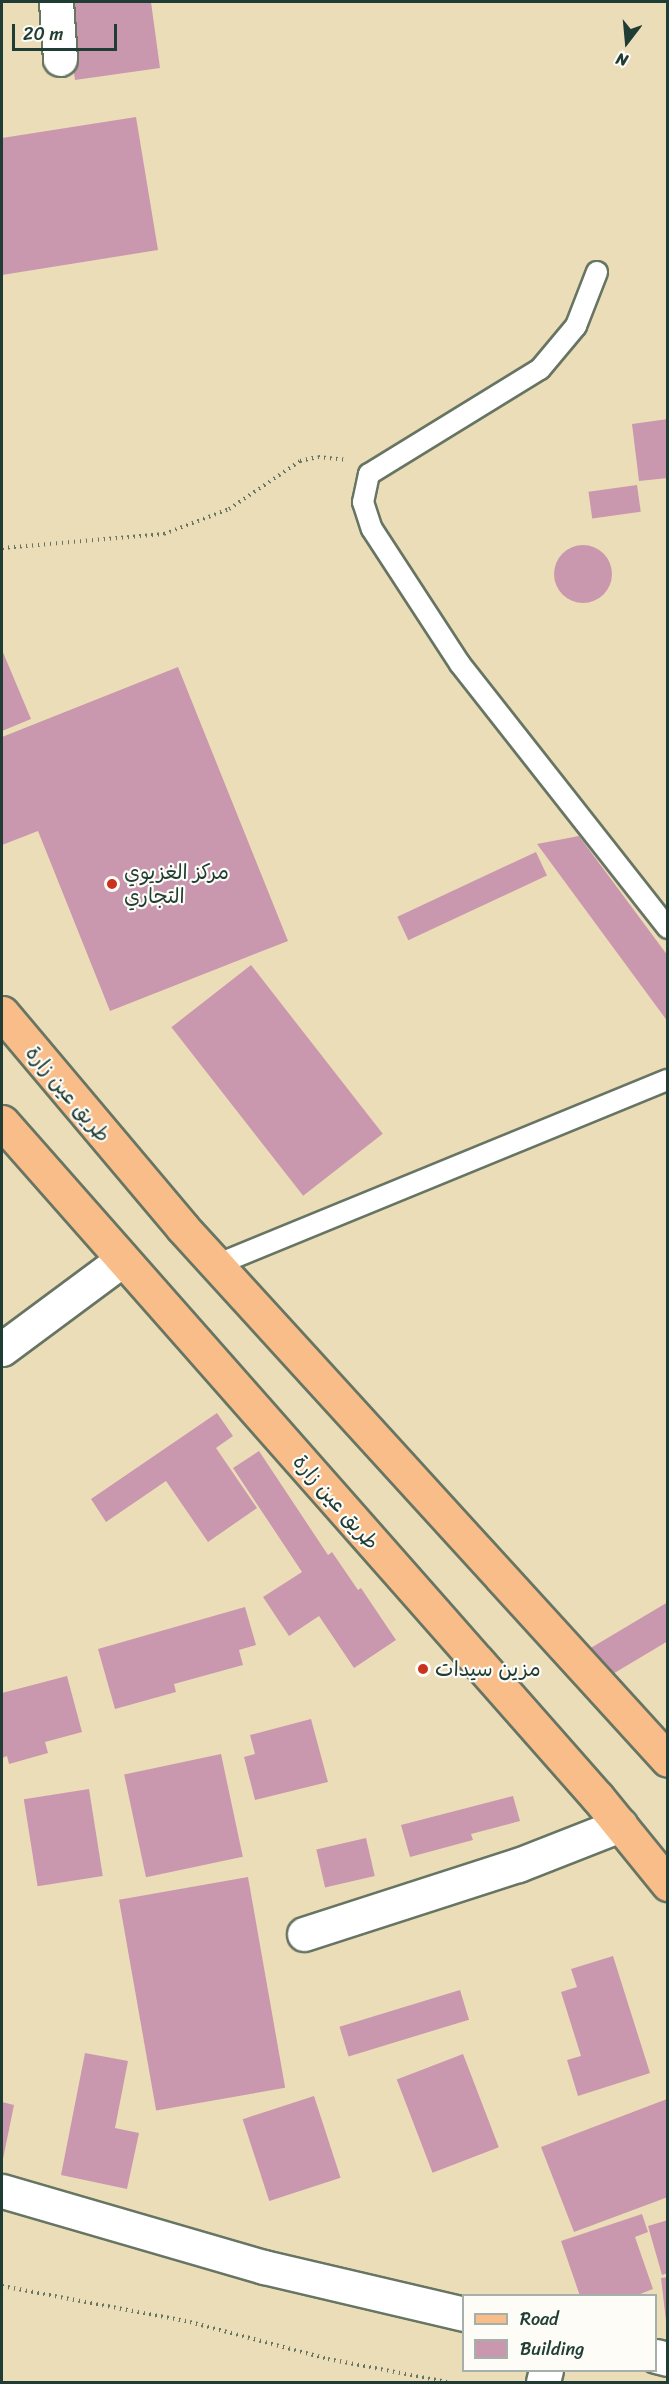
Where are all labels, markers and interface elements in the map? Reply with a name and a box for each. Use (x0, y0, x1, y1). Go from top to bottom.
scale bar (15, 12, 120, 50)
north arrow (597, 12, 657, 72)
text: 20 m (23, 18, 63, 50)
text: N (613, 44, 631, 75)
place label: مركز الغزيوي التجاري (124, 859, 229, 909)
marker: مركز الغزيوي التجاري (105, 877, 119, 891)
street label: طريق عين زارة (20, 1041, 116, 1147)
street label: طريق عين زارة (288, 1449, 384, 1555)
place label: مزين سيدات (435, 1656, 541, 1682)
marker: مزين سيدات (416, 1662, 430, 1676)
legend (462, 2294, 657, 2372)
text: Road (520, 2303, 559, 2335)
text: Building (520, 2333, 584, 2365)

